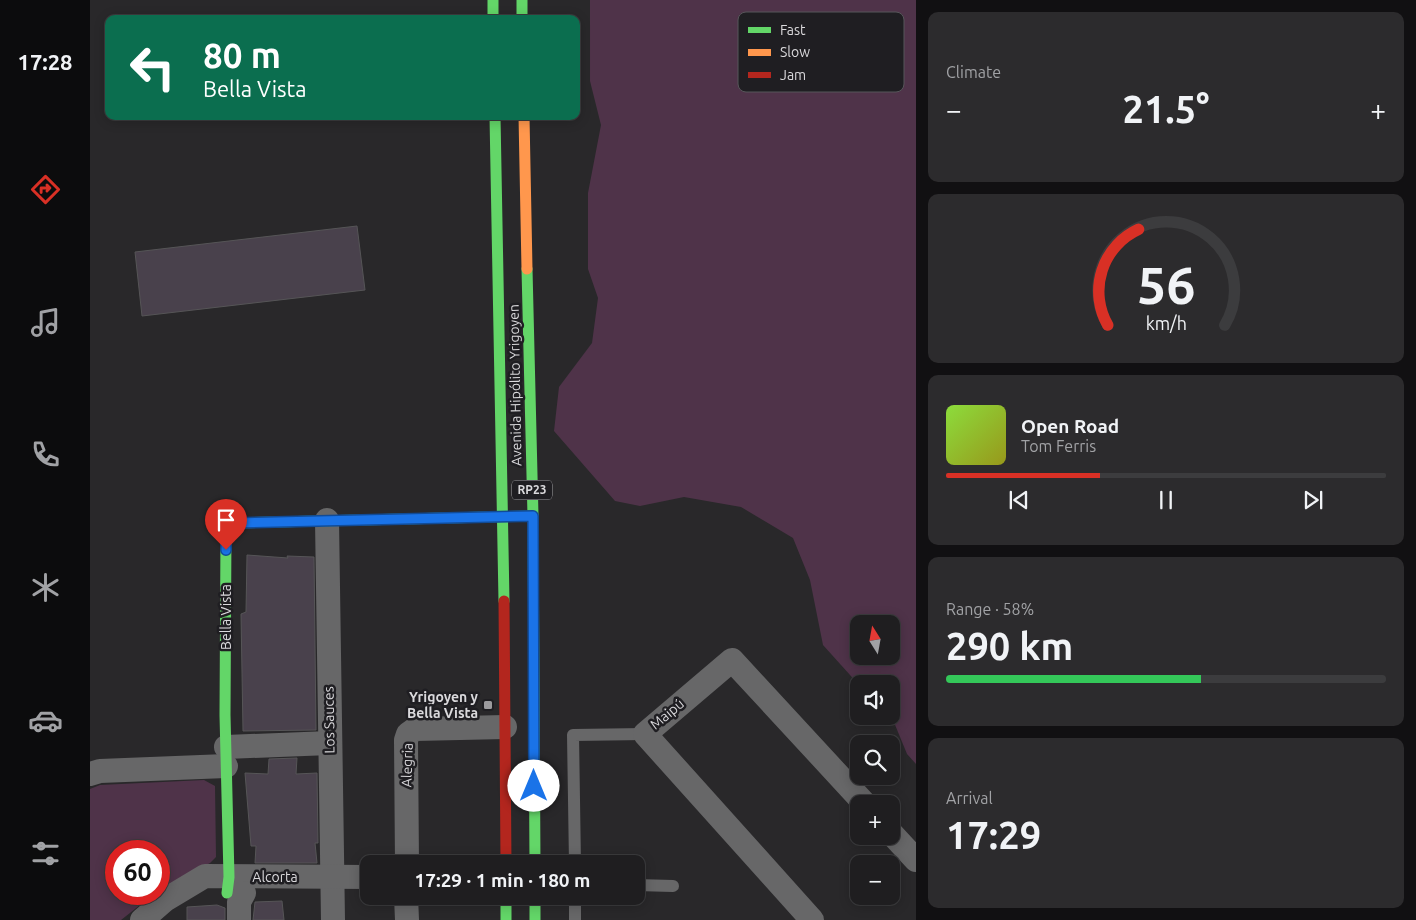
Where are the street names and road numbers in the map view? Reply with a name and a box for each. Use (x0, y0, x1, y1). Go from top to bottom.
street label: Avenida Hipólito Yrigoyen (506, 304, 524, 466)
road number: RP23 (512, 480, 552, 500)
street label: Bella Vista (218, 584, 234, 650)
street label: Los Sauces (320, 686, 338, 754)
street label: Maipú (647, 695, 687, 733)
street label: Alegria (398, 743, 416, 787)
street label: Alcorta (252, 869, 298, 885)

